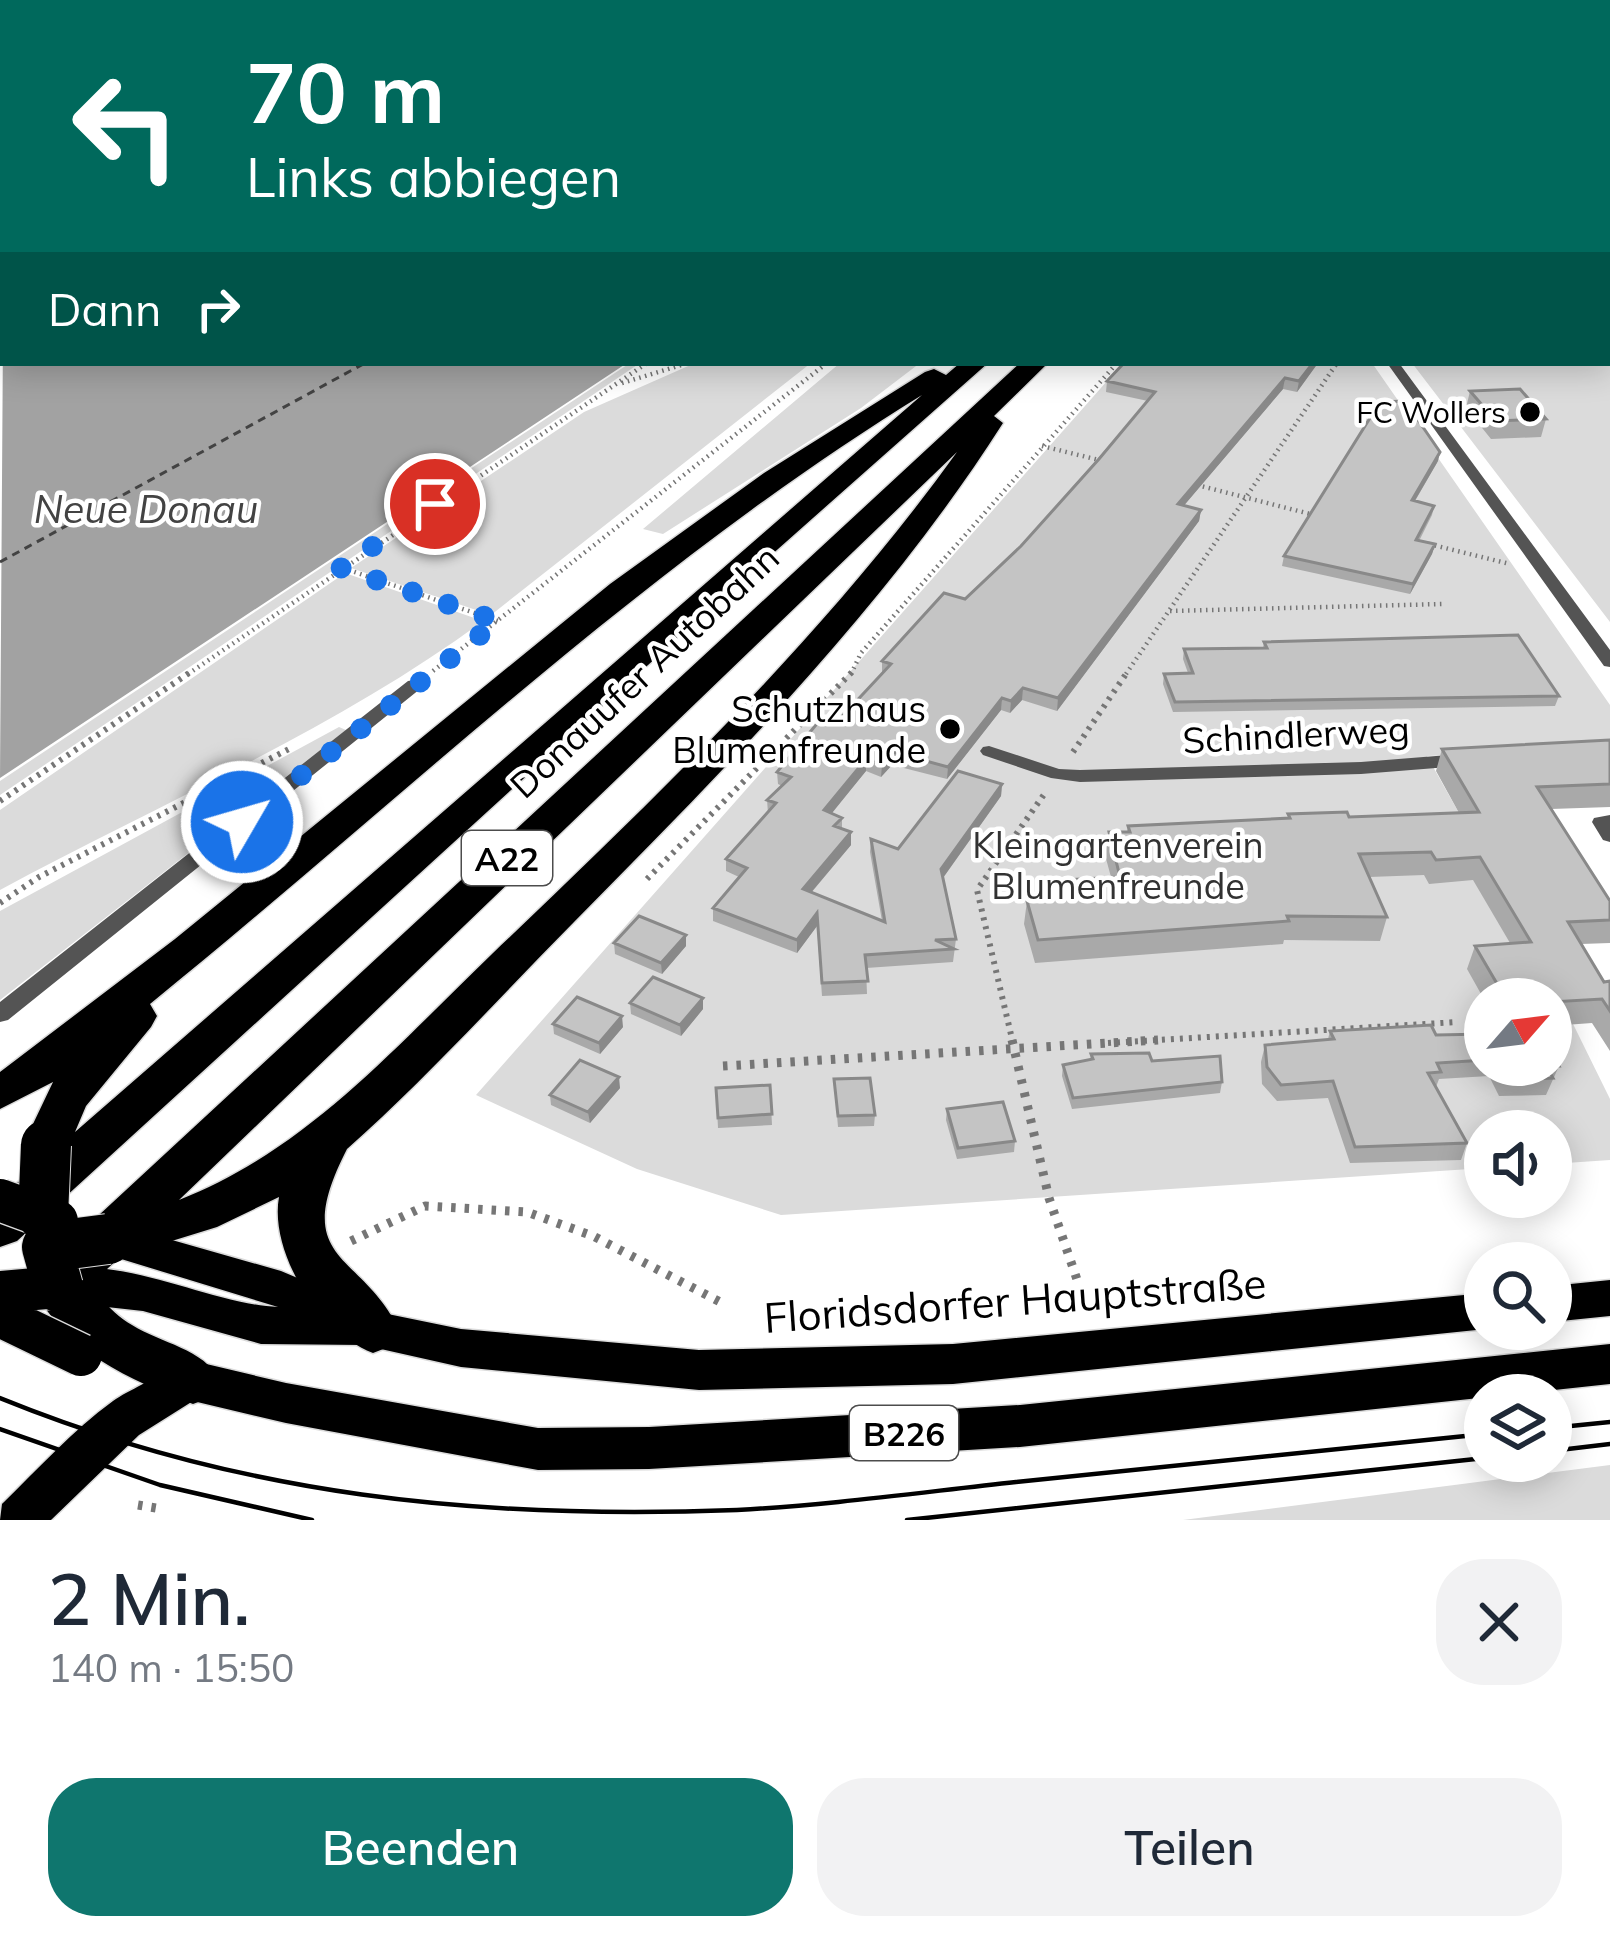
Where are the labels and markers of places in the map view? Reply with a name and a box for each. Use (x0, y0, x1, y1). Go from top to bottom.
place label: FC Wollers (1356, 393, 1506, 431)
marker: FC Wollers (1517, 399, 1543, 425)
pin (384, 453, 486, 555)
place label: Schutzhaus Blumenfreunde (672, 686, 926, 772)
marker: Schutzhaus Blumenfreunde (937, 716, 963, 742)

